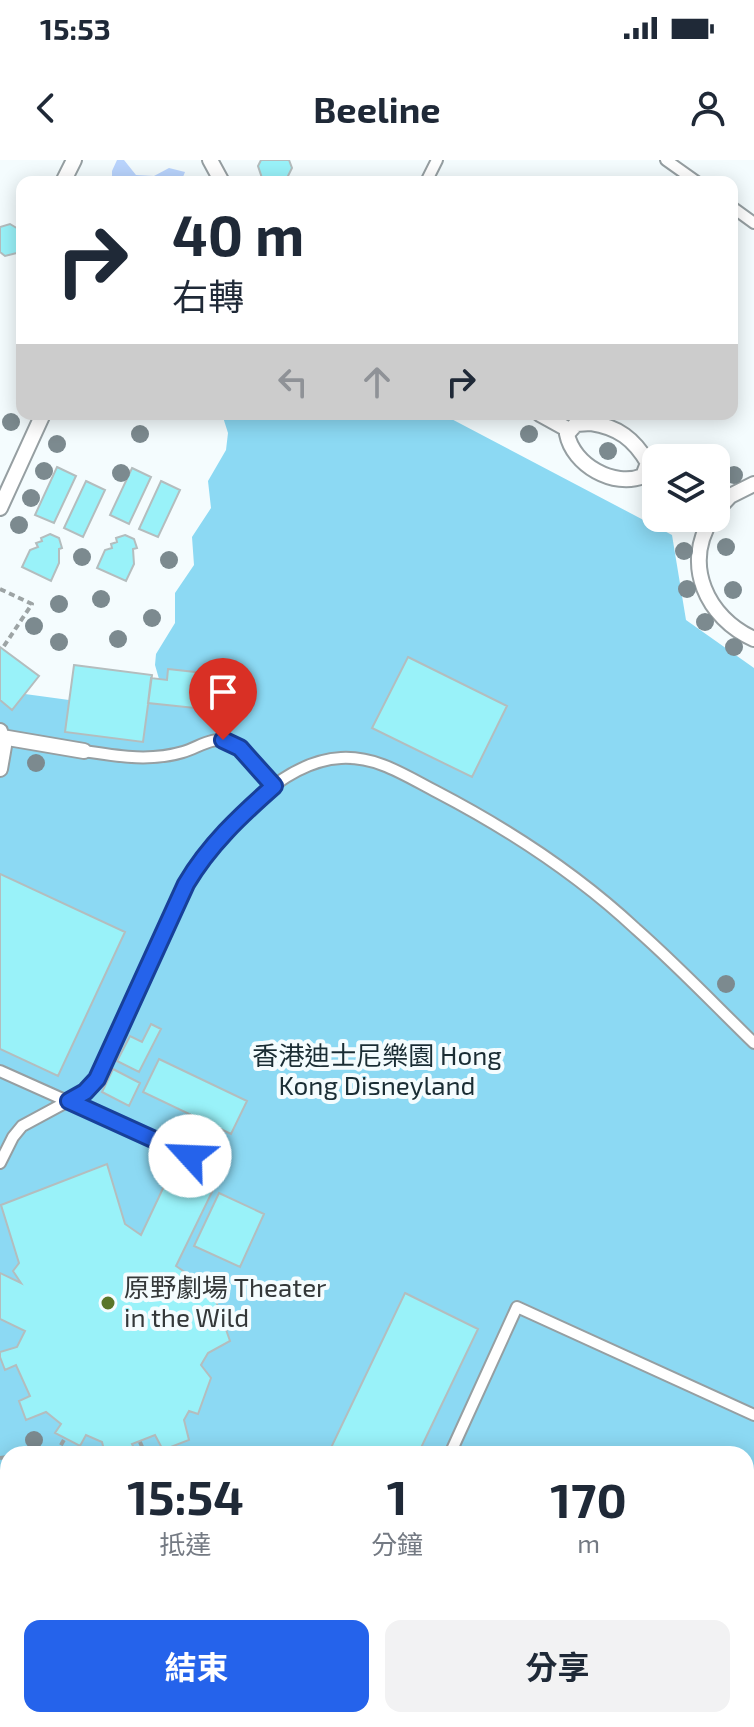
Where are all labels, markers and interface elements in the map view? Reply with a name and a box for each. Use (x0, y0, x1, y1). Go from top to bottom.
text: 15:53 (40, 10, 111, 46)
icon: back (24, 86, 68, 130)
icon: person (686, 86, 730, 130)
text: Beeline (313, 87, 441, 130)
text: 40 m (172, 200, 304, 267)
icon: right (40, 208, 144, 312)
text: 右轉 (172, 274, 244, 317)
icon: left (271, 360, 315, 404)
icon: ahead (355, 360, 399, 404)
icon: right (439, 360, 483, 404)
map controls (642, 444, 730, 532)
button: layers (642, 444, 730, 532)
pin (189, 658, 257, 740)
icon: arrive (201, 670, 245, 714)
park label: 香港迪士尼樂園 Hong Kong Disneyland (252, 1039, 502, 1100)
position arrow (148, 1114, 232, 1198)
place label: 原野劇場 Theater in the Wild (124, 1271, 327, 1332)
marker: 原野劇場 Theater in the Wild (99, 1294, 117, 1312)
text: 15:54 (127, 1467, 244, 1525)
text: 1 (387, 1467, 407, 1525)
text: 170 (550, 1470, 627, 1528)
text: m (577, 1527, 600, 1558)
text: 抵達 (160, 1528, 212, 1559)
text: 分鐘 (371, 1528, 423, 1559)
button: 結束 (24, 1620, 369, 1712)
button: 分享 (385, 1620, 730, 1712)

